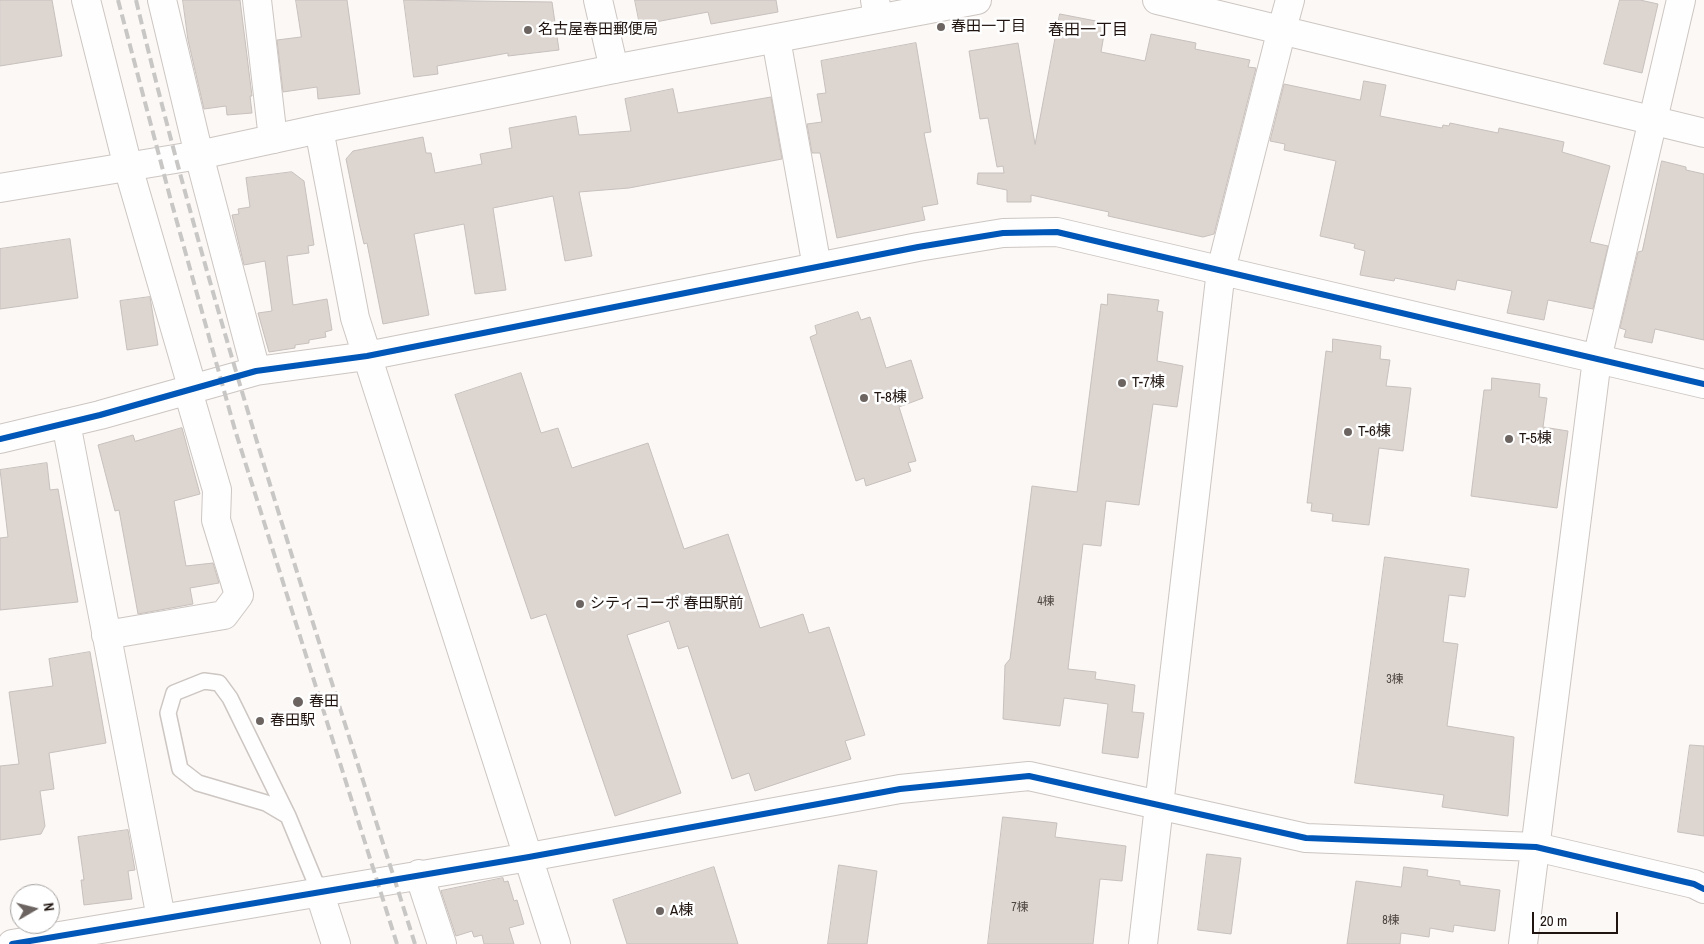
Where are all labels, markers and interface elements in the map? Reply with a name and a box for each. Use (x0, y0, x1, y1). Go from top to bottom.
place label: 春田一丁目 (951, 18, 1026, 36)
place label: 名古屋春田郵便局 (538, 21, 658, 39)
marker: 春田一丁目 (935, 21, 947, 33)
district label: 春田一丁目 (1048, 21, 1128, 41)
marker: 名古屋春田郵便局 (522, 24, 534, 36)
place label: T-7棟 (1132, 374, 1165, 392)
marker: T-7棟 (1116, 377, 1128, 389)
place label: T-8棟 (874, 389, 907, 407)
marker: T-8棟 (858, 392, 870, 404)
place label: T-6棟 (1358, 423, 1391, 441)
marker: T-6棟 (1342, 426, 1354, 438)
place label: T-5棟 (1519, 430, 1552, 448)
marker: T-5棟 (1503, 433, 1515, 445)
place label: シティコーポ 春田駅前 (590, 595, 743, 613)
house number: 4棟 (1037, 595, 1055, 609)
marker: シティコーポ 春田駅前 (574, 598, 586, 610)
house number: 3棟 (1386, 673, 1404, 687)
place label: 春田 (309, 693, 339, 711)
marker: 春田 (291, 695, 305, 709)
place label: 春田駅 (270, 712, 315, 730)
marker: 春田駅 (254, 715, 266, 727)
north arrow (10, 884, 60, 934)
house number: 7棟 (1011, 901, 1029, 915)
text: N (39, 902, 58, 912)
place label: A棟 (670, 902, 693, 920)
scale bar (1534, 902, 1620, 934)
marker: A棟 (654, 905, 666, 917)
text: 20 m (1540, 910, 1567, 931)
house number: 8棟 (1382, 914, 1400, 928)

